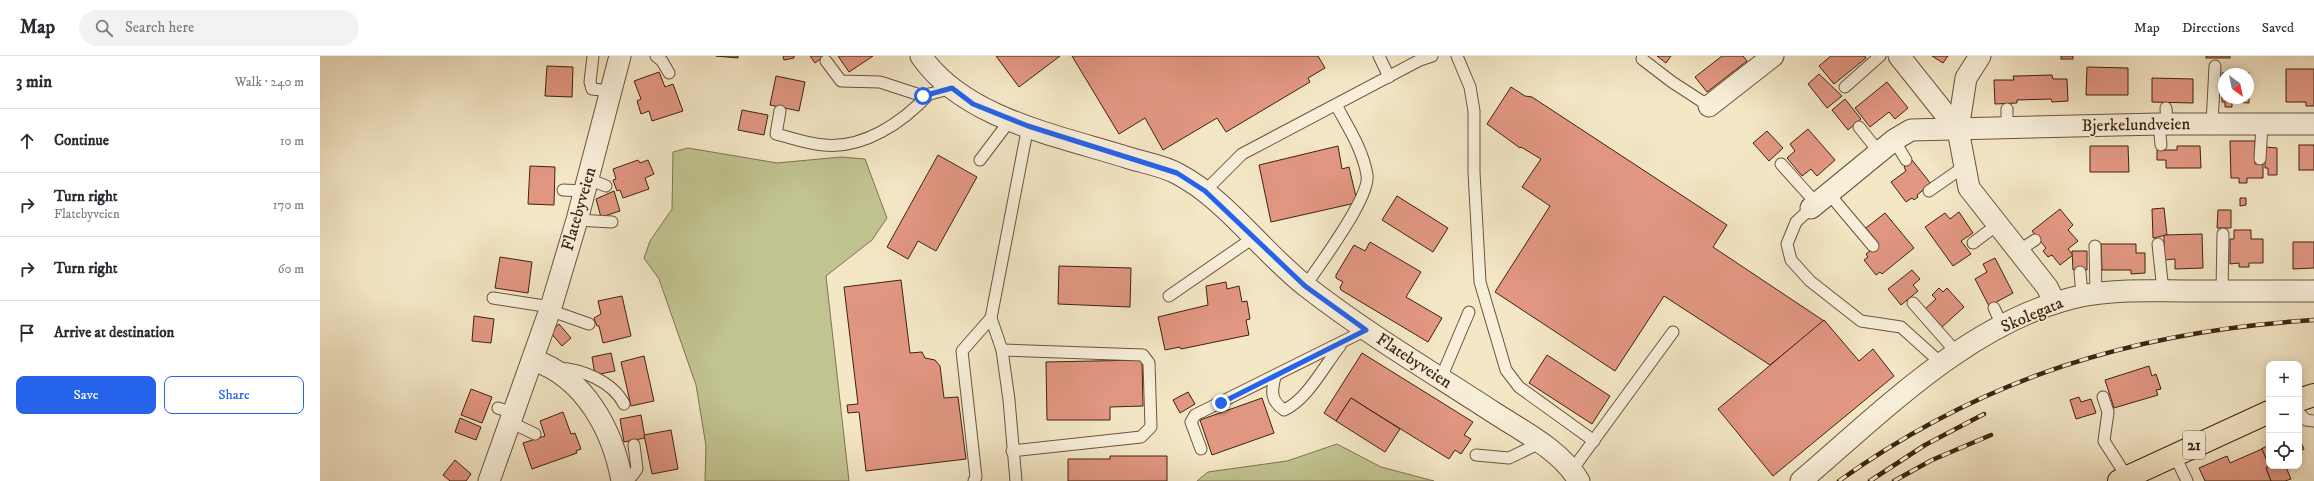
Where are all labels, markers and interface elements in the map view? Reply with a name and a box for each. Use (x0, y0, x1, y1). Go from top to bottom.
search box (79, 10, 359, 46)
text: Map (20, 16, 55, 39)
icon: search (93, 17, 115, 39)
text: Search here (125, 18, 194, 37)
text: Map (2134, 19, 2160, 37)
text: Directions (2182, 19, 2240, 37)
text: Saved (2262, 19, 2294, 37)
north arrow (2218, 68, 2254, 104)
text: 3 min (16, 71, 52, 93)
text: Walk · 240 m (235, 74, 304, 90)
route start (914, 87, 932, 105)
street label: Bjerkelundveien (2081, 113, 2191, 137)
icon: ahead (16, 130, 38, 152)
text: Continue (54, 131, 109, 150)
text: 10 m (280, 133, 304, 149)
street label: Flatebyveien (557, 165, 601, 253)
text: Turn right (54, 187, 117, 206)
icon: right (16, 194, 38, 216)
text: 170 m (273, 197, 304, 213)
text: Flatebyveien (54, 206, 120, 222)
icon: right (16, 258, 38, 280)
text: Turn right (54, 259, 117, 278)
text: 60 m (278, 261, 304, 277)
street label: Skolegata (1997, 292, 2067, 338)
icon: arrive (16, 322, 38, 344)
text: Arrive at destination (54, 323, 174, 342)
street label: Flatebyveien (1372, 328, 1456, 394)
map controls (2266, 361, 2302, 469)
button: + (2266, 361, 2302, 397)
button: Save (16, 376, 156, 414)
button: Share (164, 376, 304, 414)
route end (1212, 394, 1230, 412)
button: − (2266, 397, 2302, 433)
road number: 21 (2183, 431, 2205, 459)
button: locate (2266, 433, 2302, 469)

